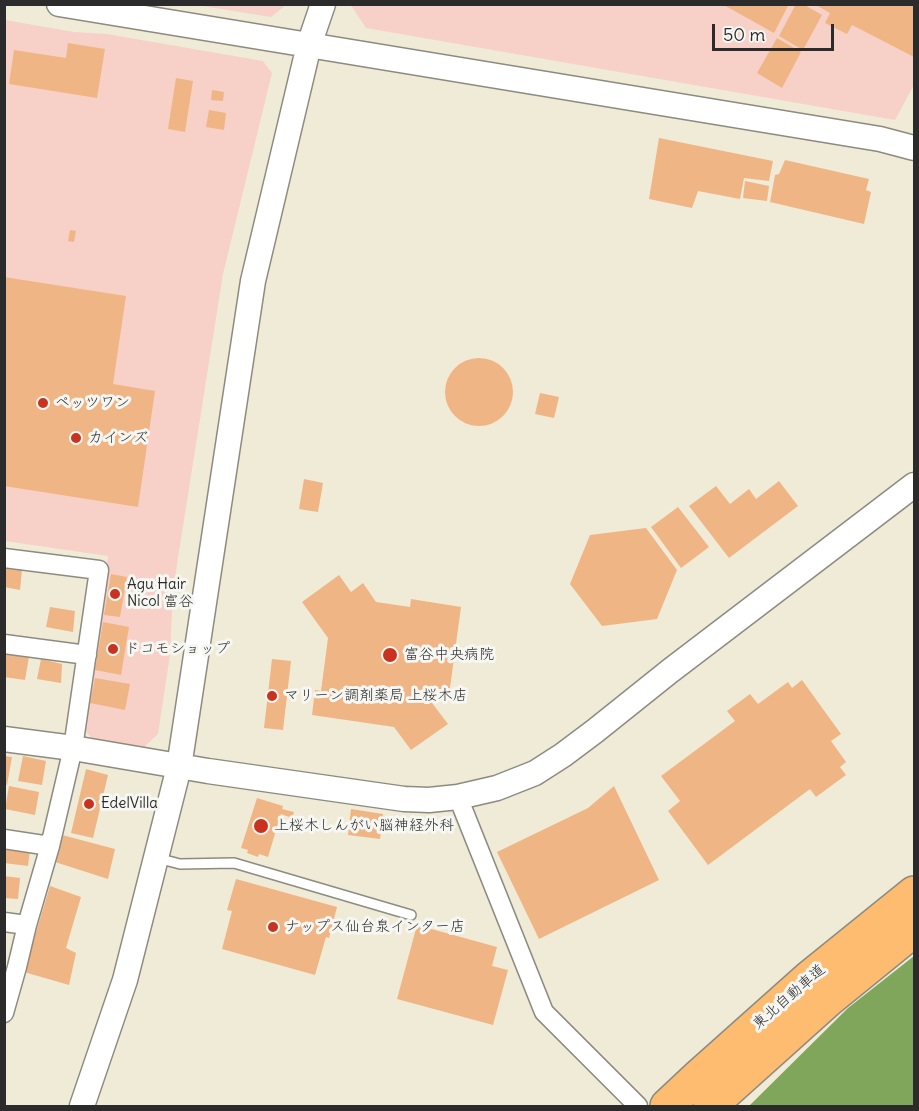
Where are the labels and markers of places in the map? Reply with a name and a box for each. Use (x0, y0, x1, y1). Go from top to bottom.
place label: ペッツワン (55, 394, 130, 412)
marker: ペッツワン (36, 396, 50, 410)
place label: カインズ (88, 429, 148, 447)
marker: カインズ (69, 431, 83, 445)
place label: Agu Hair Nicol 富谷 (127, 576, 194, 611)
marker: Agu Hair Nicol 富谷 (108, 587, 122, 601)
place label: ドコモショップ (125, 640, 230, 658)
marker: ドコモショップ (106, 642, 120, 656)
marker: 富谷中央病院 (381, 646, 399, 664)
place label: 富谷中央病院 (404, 646, 494, 664)
place label: マリーン調剤薬局 上桜木店 (284, 687, 468, 705)
marker: マリーン調剤薬局 上桜木店 (265, 689, 279, 703)
place label: EdelVilla (101, 795, 158, 813)
marker: EdelVilla (82, 797, 96, 811)
marker: 上桜木しんがい脳神経外科 (252, 817, 270, 835)
place label: 上桜木しんがい脳神経外科 (274, 817, 454, 835)
place label: ナップス仙台泉インター店 (285, 918, 465, 936)
marker: ナップス仙台泉インター店 (266, 920, 280, 934)

